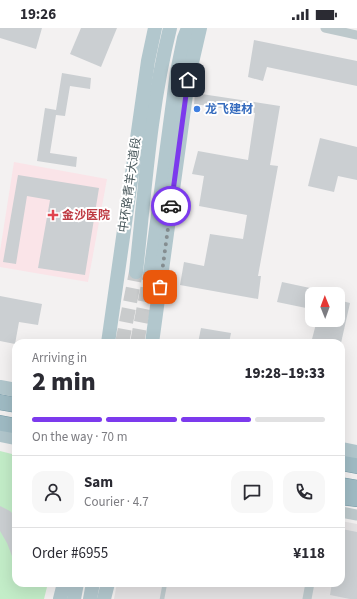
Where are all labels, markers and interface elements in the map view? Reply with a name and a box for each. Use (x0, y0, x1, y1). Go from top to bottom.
text: 19:26 (20, 4, 56, 25)
pin (171, 63, 205, 97)
icon: home (177, 69, 199, 91)
place label: 龙飞建材 (205, 101, 253, 118)
marker: 龙飞建材 (192, 104, 202, 114)
street label: 中环路青羊大道段 (115, 136, 145, 234)
courier (151, 186, 191, 226)
icon: car (160, 195, 182, 217)
place label: 金沙医院 (62, 207, 110, 224)
marker: 金沙医院 (47, 209, 59, 221)
pin (143, 270, 177, 304)
icon: bag (149, 276, 171, 298)
north arrow (305, 287, 345, 327)
map controls (305, 287, 345, 327)
text: Arriving in (32, 349, 87, 367)
text: 2 min (32, 363, 96, 400)
text: 19:28–19:33 (244, 363, 325, 384)
text: On the way · 70 m (32, 428, 127, 446)
button: person (32, 471, 74, 513)
button: chat (231, 471, 273, 513)
button: phone (283, 471, 325, 513)
text: Sam (84, 472, 113, 493)
text: Courier · 4.7 (84, 493, 149, 511)
text: Order #6955 (32, 543, 108, 564)
text: ¥118 (293, 543, 325, 564)

